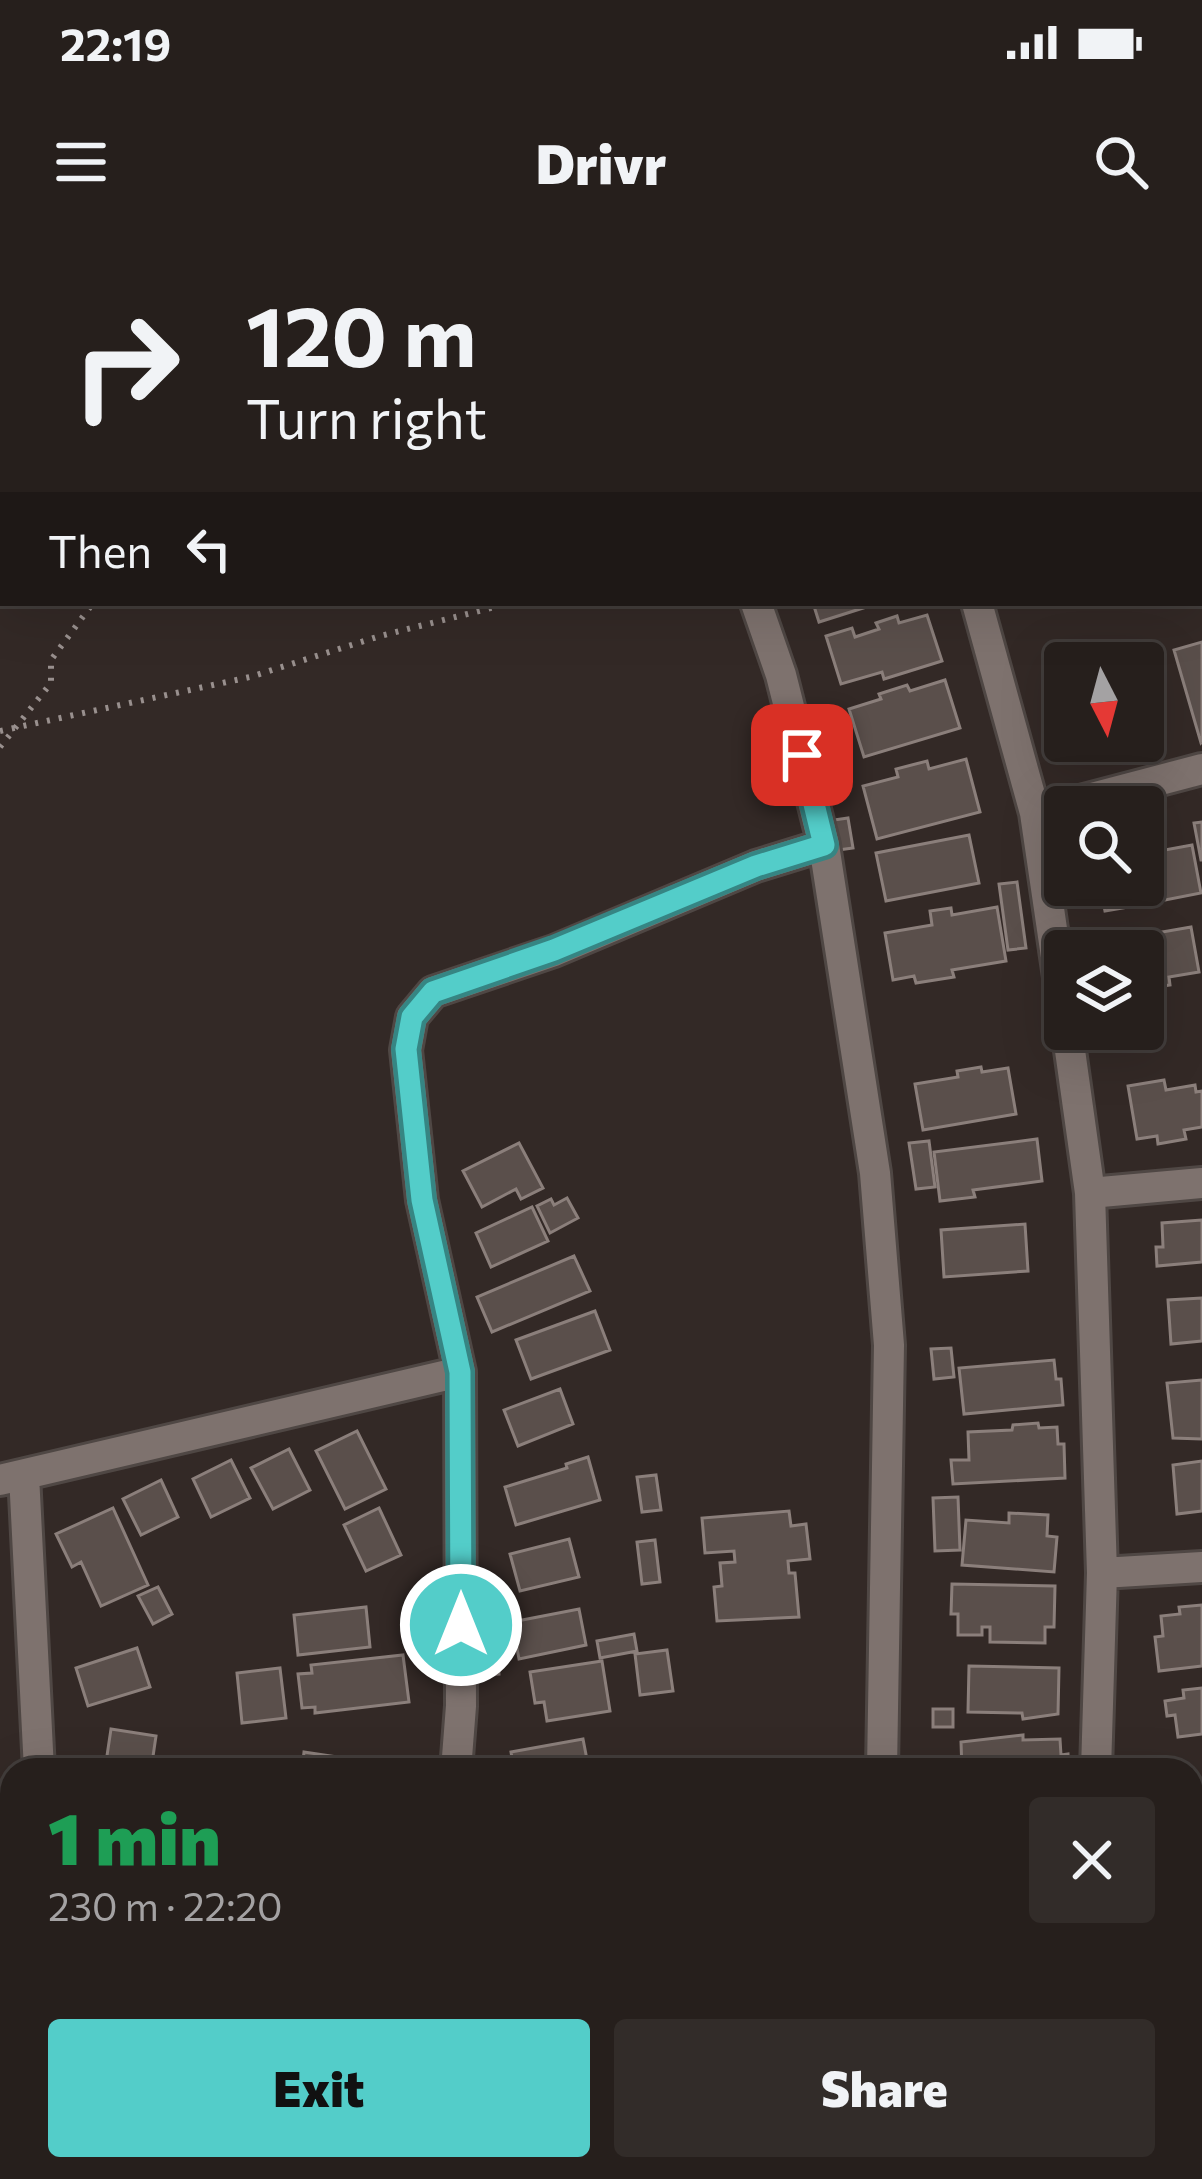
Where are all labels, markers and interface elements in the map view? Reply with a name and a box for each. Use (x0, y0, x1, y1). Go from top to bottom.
text: 22:19 (60, 15, 171, 70)
icon: menu (48, 129, 114, 195)
text: Drivr (536, 129, 666, 195)
icon: search (1088, 129, 1154, 195)
text: 120 m (246, 282, 476, 384)
icon: right (48, 288, 204, 444)
text: Turn right (246, 384, 487, 450)
icon: left (176, 516, 242, 582)
text: Then (48, 522, 152, 577)
north arrow (1044, 642, 1164, 762)
map controls (1044, 642, 1164, 1050)
pin (751, 704, 853, 806)
icon: arrive (769, 722, 835, 788)
button: search (1044, 786, 1164, 906)
button: layers (1044, 930, 1164, 1050)
position arrow (398, 1562, 524, 1688)
text: 1 min (48, 1792, 221, 1880)
button: close (1029, 1797, 1155, 1923)
text: 230 m · 22:20 (48, 1881, 282, 1929)
button: Exit (48, 2019, 590, 2157)
button: Share (614, 2019, 1155, 2157)

